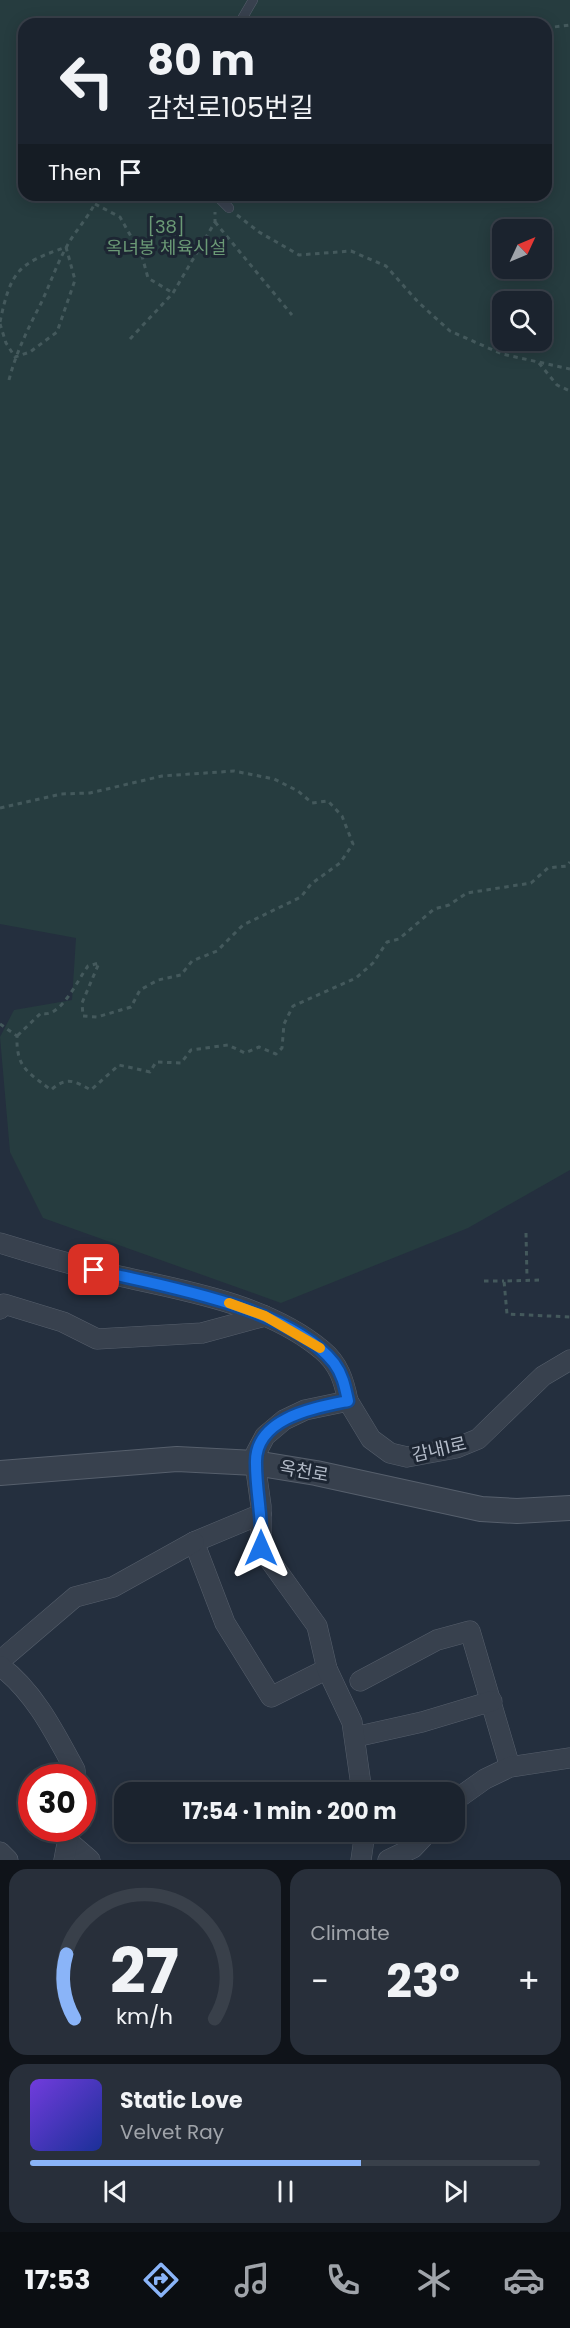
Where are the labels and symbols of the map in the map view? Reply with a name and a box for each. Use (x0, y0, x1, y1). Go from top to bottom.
park label: [38] 옥녀봉 체육시설 (106, 214, 226, 260)
north arrow (492, 219, 552, 279)
pin (68, 1244, 119, 1295)
street label: 감내1로 (409, 1431, 469, 1467)
street label: 옥천로 (277, 1454, 331, 1488)
position arrow (229, 1516, 293, 1580)
speed limit sign: 30 (18, 1764, 96, 1842)

